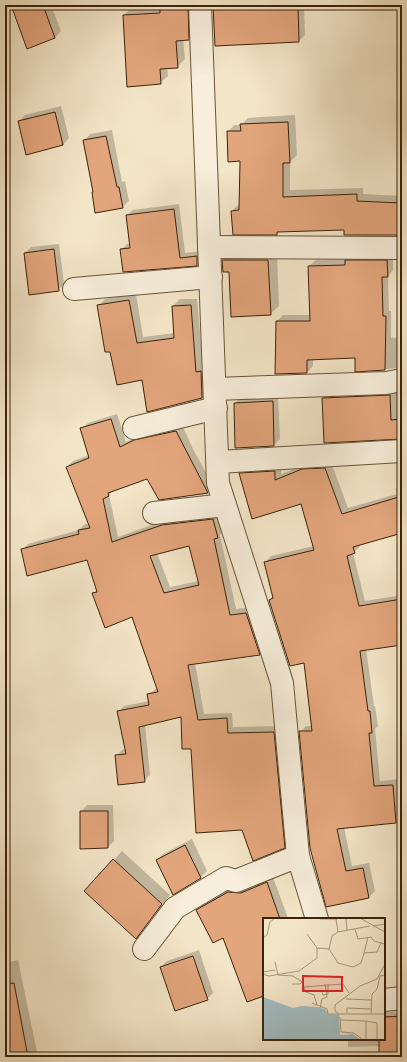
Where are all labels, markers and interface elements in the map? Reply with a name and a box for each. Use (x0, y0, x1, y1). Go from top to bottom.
inset map (263, 918, 385, 1040)

